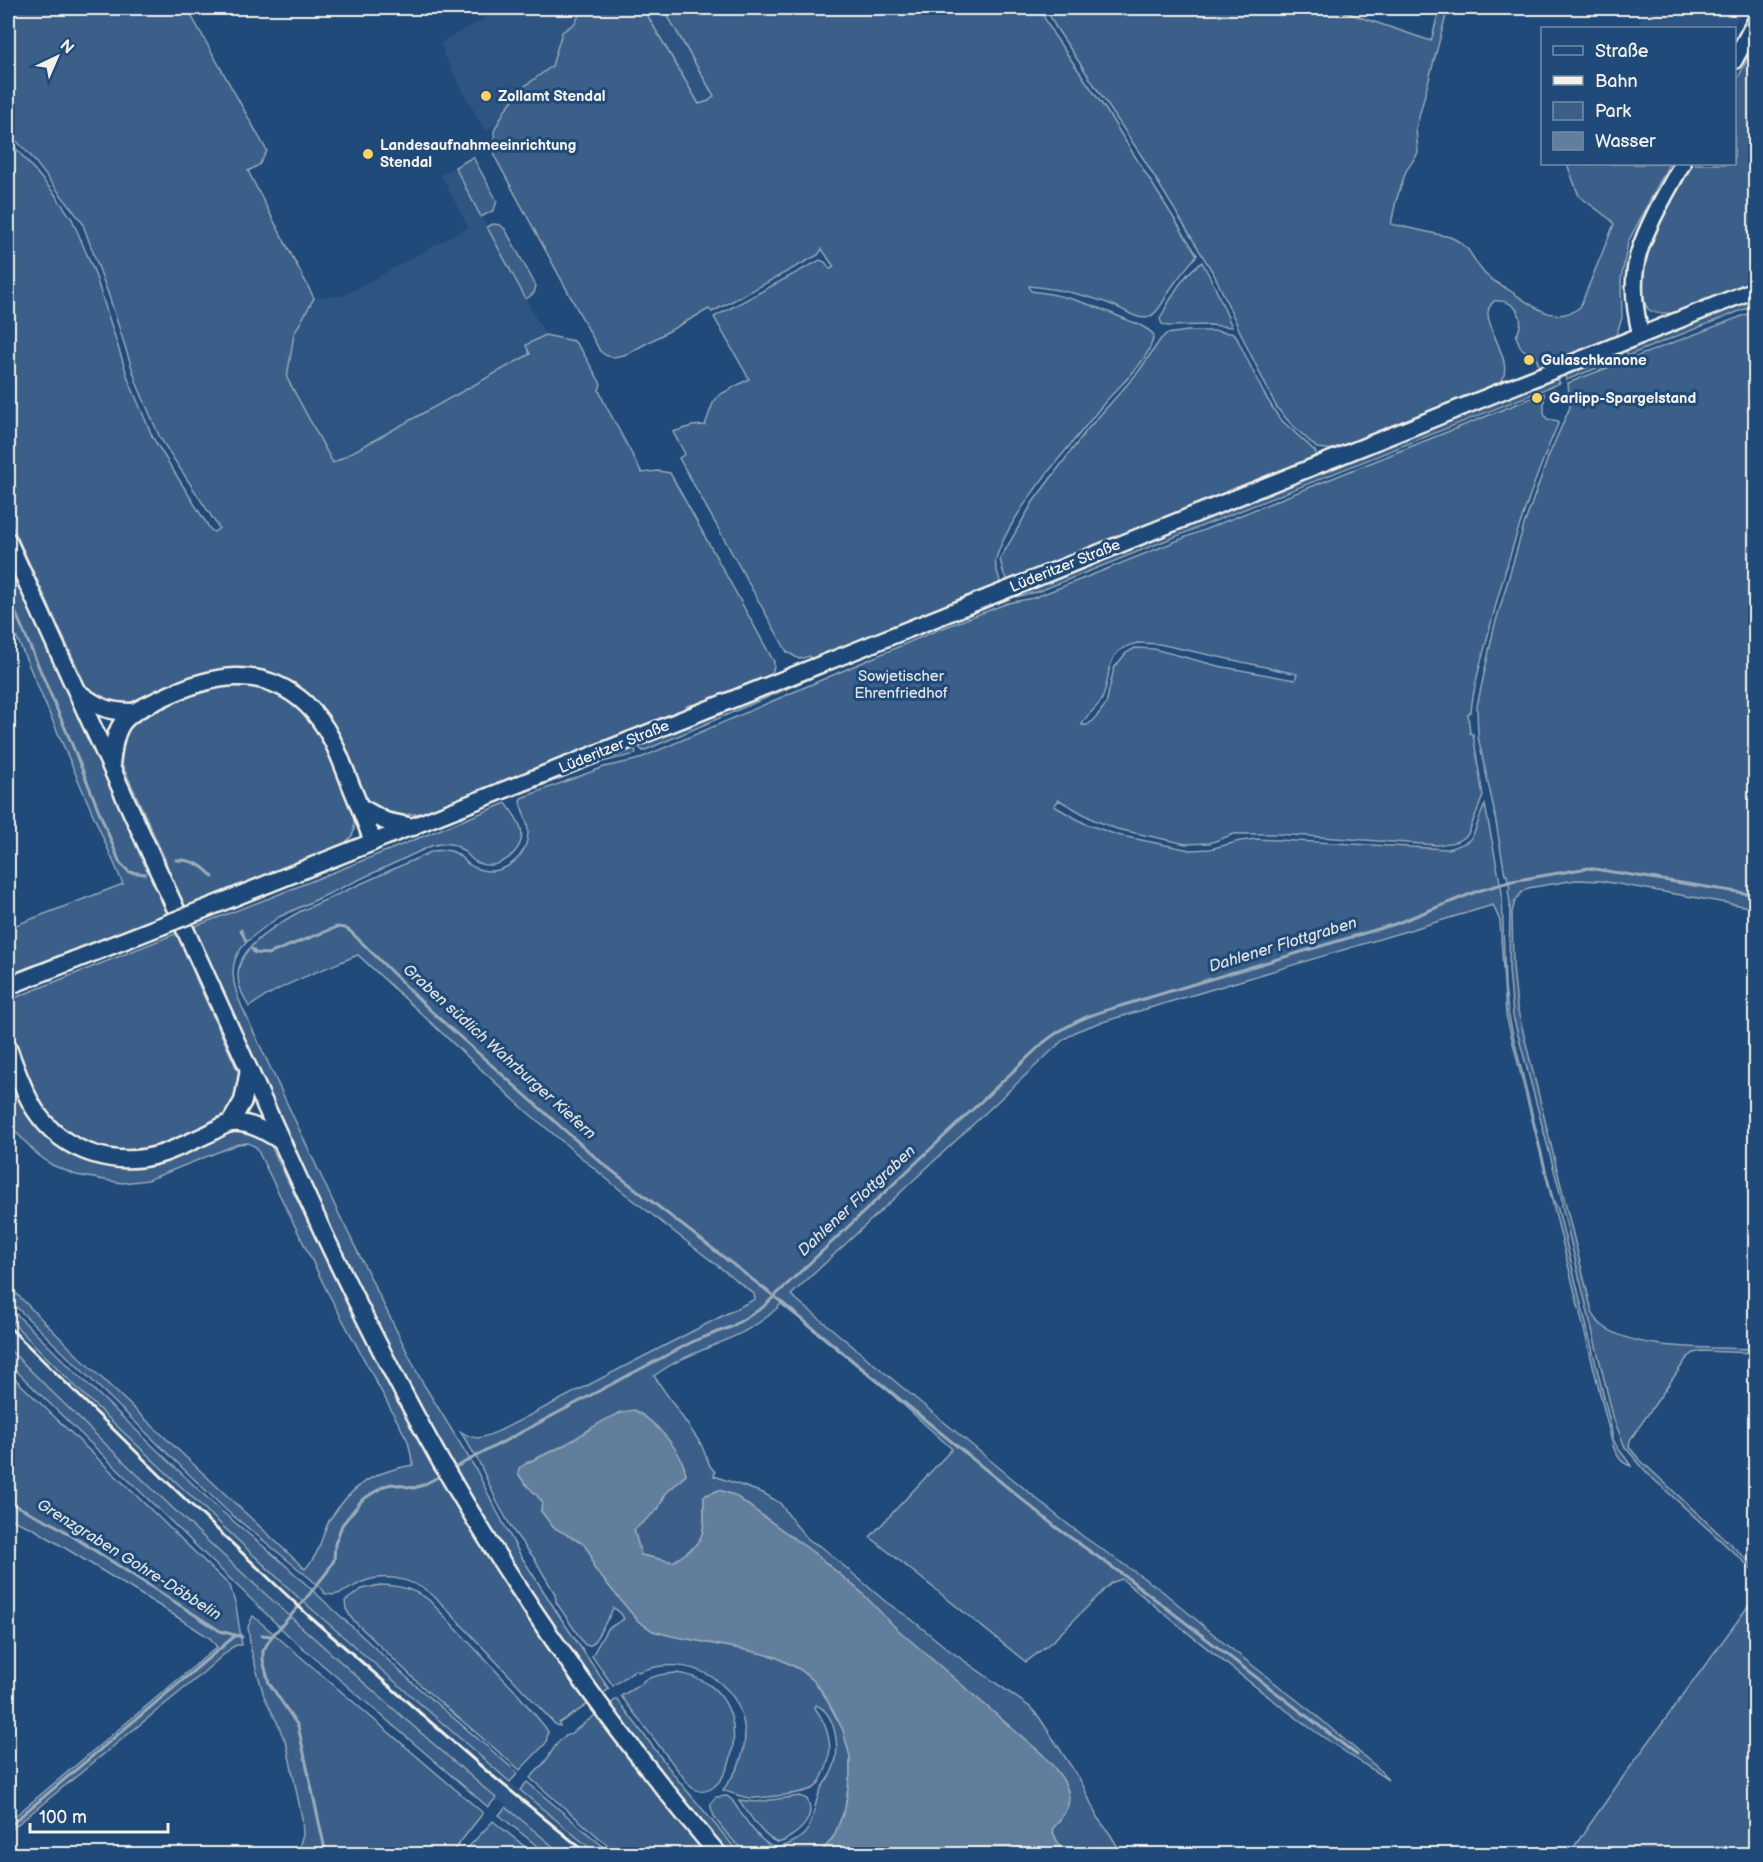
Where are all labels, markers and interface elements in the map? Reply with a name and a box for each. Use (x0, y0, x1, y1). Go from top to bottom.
north arrow (27, 27, 87, 87)
legend (1541, 27, 1736, 165)
text: N (55, 36, 77, 58)
text: Straße (1595, 41, 1649, 62)
text: Bahn (1595, 71, 1638, 92)
place label: Zollamt Stendal (498, 87, 606, 106)
marker: Zollamt Stendal (479, 89, 493, 103)
text: Park (1595, 101, 1631, 122)
text: Wasser (1595, 131, 1656, 152)
place label: Landesaufnahmeeinrichtung Stendal (380, 136, 576, 172)
marker: Landesaufnahmeeinrichtung Stendal (361, 147, 375, 161)
place label: Gulaschkanone (1541, 351, 1647, 370)
marker: Gulaschkanone (1522, 353, 1536, 367)
place label: Garlipp-Spargelstand (1549, 389, 1696, 408)
marker: Garlipp-Spargelstand (1530, 391, 1544, 405)
street label: Lüderitzer Straße (1007, 535, 1123, 597)
park label: Sowjetischer Ehrenfriedhof (854, 667, 948, 703)
street label: Lüderitzer Straße (556, 716, 672, 778)
water label: Dahlener Flottgraben (1207, 913, 1359, 977)
water label: Graben südlich Wahrburger Kiefern (399, 960, 599, 1144)
water label: Dahlener Flottgraben (794, 1142, 920, 1260)
water label: Grenzgraben Gohre-Döbbelin (33, 1495, 225, 1625)
scale bar (30, 1796, 168, 1834)
text: 100 m (39, 1807, 87, 1828)

